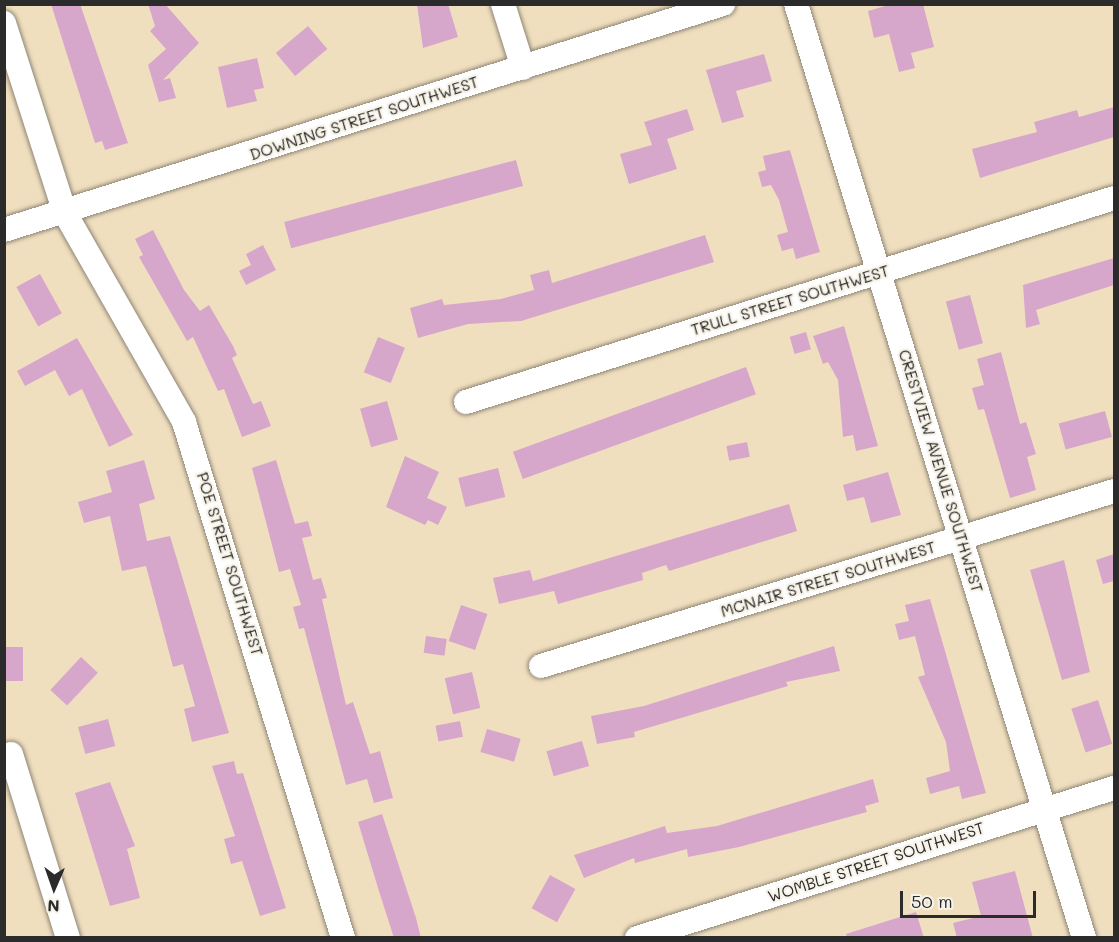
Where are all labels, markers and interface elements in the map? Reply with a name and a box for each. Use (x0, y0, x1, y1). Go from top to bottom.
street label: DOWNING STREET SOUTHWEST (247, 72, 481, 164)
street label: TRULL STREET SOUTHWEST (689, 261, 891, 339)
street label: CRESTVIEW AVENUE SOUTHWEST (895, 347, 987, 595)
street label: POE STREET SOUTHWEST (193, 470, 267, 658)
street label: MCNAIR STREET SOUTHWEST (718, 537, 938, 621)
street label: WOMBLE STREET SOUTHWEST (765, 818, 987, 906)
north arrow (24, 858, 84, 918)
scale bar (903, 879, 1040, 917)
text: 50 m (911, 889, 953, 913)
text: N (47, 896, 60, 917)

